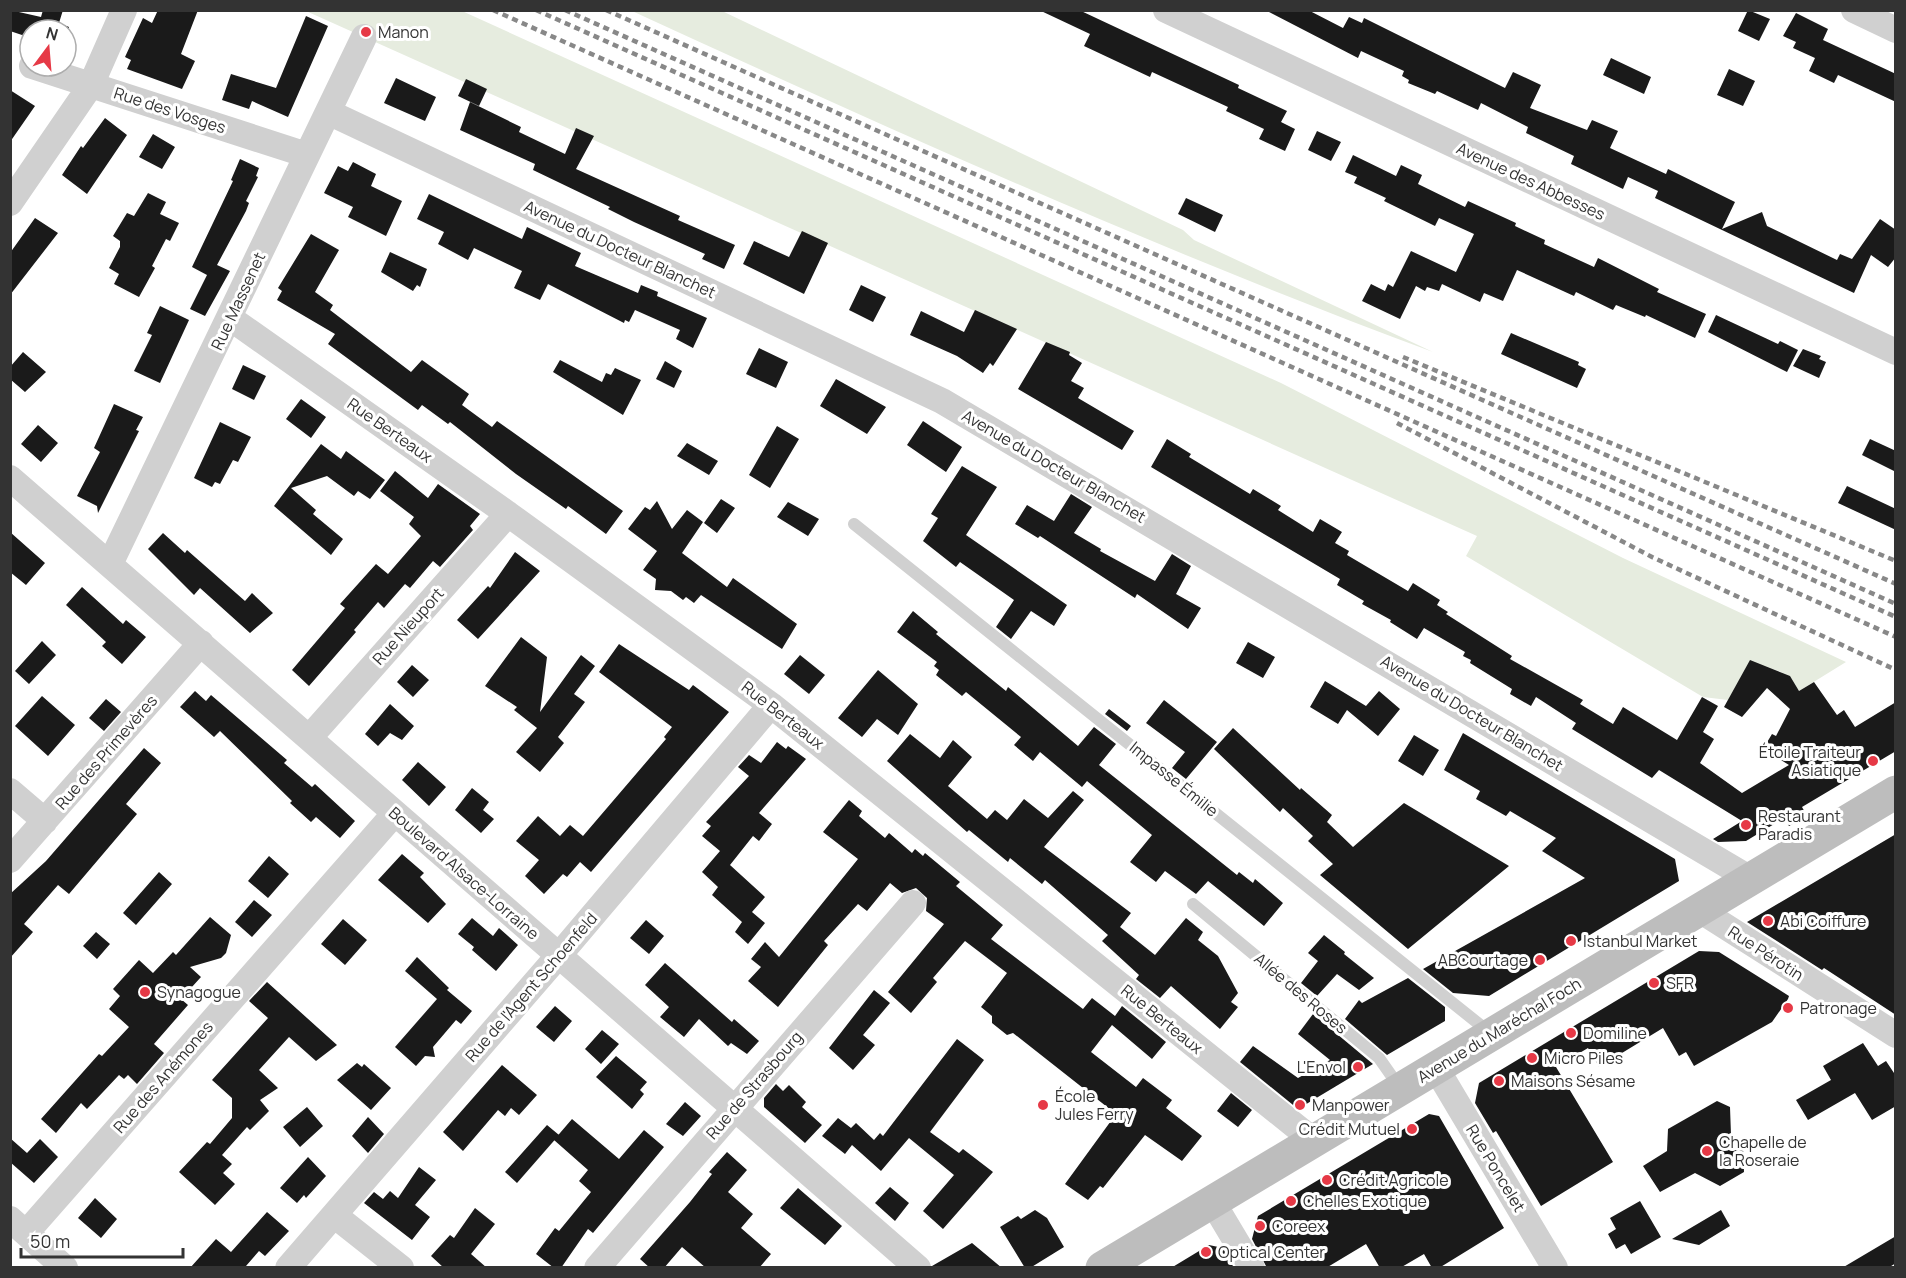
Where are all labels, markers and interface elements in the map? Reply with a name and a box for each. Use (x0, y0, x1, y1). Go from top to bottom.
north arrow (18, 18, 78, 78)
text: N (44, 21, 61, 46)
place label: Manon (378, 21, 429, 43)
marker: Manon (359, 25, 373, 39)
street label: Rue des Vosges (111, 82, 229, 138)
street label: Avenue des Abbesses (1453, 137, 1609, 225)
street label: Avenue du Docteur Blanchet (521, 195, 719, 303)
street label: Rue Massenet (206, 248, 270, 354)
street label: Rue Berteaux (343, 393, 437, 468)
street label: Avenue du Docteur Blanchet (958, 404, 1150, 528)
street label: Rue Nieuport (367, 583, 449, 669)
street label: Avenue du Docteur Blanchet (1377, 650, 1567, 776)
street label: Rue Berteaux (737, 676, 829, 755)
street label: Rue des Primevères (50, 690, 162, 814)
street label: Impasse Émilie (1125, 736, 1223, 822)
place label: Étoile Traiteur Asiatique (1759, 741, 1861, 781)
marker: Étoile Traiteur Asiatique (1866, 754, 1880, 768)
street label: Boulevard Alsace-Lorraine (384, 802, 544, 944)
place label: Restaurant Paradis (1758, 805, 1841, 845)
marker: Restaurant Paradis (1739, 818, 1753, 832)
street label: Rue de l'Agent Schoenfeld (460, 908, 602, 1066)
place label: Abi Coiffure (1780, 910, 1866, 932)
marker: Abi Coiffure (1761, 914, 1775, 928)
street label: Rue Pérotin (1724, 920, 1808, 986)
place label: Istanbul Market (1583, 930, 1698, 952)
marker: Istanbul Market (1564, 934, 1578, 948)
street label: Allée des Roses (1250, 947, 1352, 1039)
place label: ABCourtage (1438, 949, 1528, 971)
marker: ABCourtage (1533, 953, 1547, 967)
street label: Avenue du Maréchal Foch (1413, 972, 1585, 1088)
place label: SFR (1666, 972, 1694, 994)
marker: SFR (1647, 976, 1661, 990)
street label: Rue Berteaux (1117, 979, 1208, 1059)
place label: Synagogue (157, 981, 241, 1003)
marker: Synagogue (138, 985, 152, 999)
place label: Patronage (1800, 997, 1877, 1019)
marker: Patronage (1781, 1001, 1795, 1015)
street label: Rue des Anémones (108, 1016, 218, 1138)
place label: Domiline (1583, 1022, 1647, 1044)
street label: Rue de Strasbourg (701, 1026, 807, 1144)
marker: Domiline (1564, 1026, 1578, 1040)
place label: Micro Piles (1544, 1047, 1623, 1069)
marker: Micro Piles (1525, 1051, 1539, 1065)
place label: L'Envol (1297, 1056, 1346, 1078)
marker: L'Envol (1351, 1060, 1365, 1074)
place label: Maisons Sésame (1511, 1070, 1635, 1092)
marker: Maisons Sésame (1492, 1074, 1506, 1088)
place label: École Jules Ferry (1055, 1085, 1134, 1125)
place label: Manpower (1312, 1094, 1390, 1116)
marker: École Jules Ferry (1036, 1098, 1050, 1112)
marker: Manpower (1293, 1098, 1307, 1112)
place label: Crédit Mutuel (1299, 1118, 1400, 1140)
street label: Rue Poncelet (1461, 1120, 1531, 1216)
marker: Crédit Mutuel (1405, 1122, 1419, 1136)
place label: Chapelle de la Roseraie (1719, 1131, 1807, 1171)
marker: Chapelle de la Roseraie (1700, 1144, 1714, 1158)
place label: Crédit Agricole (1339, 1169, 1449, 1191)
marker: Crédit Agricole (1320, 1173, 1334, 1187)
place label: Chelles Exotique (1303, 1190, 1427, 1212)
marker: Chelles Exotique (1284, 1194, 1298, 1208)
place label: Coreex (1272, 1215, 1326, 1237)
marker: Coreex (1253, 1219, 1267, 1233)
scale bar (21, 1221, 183, 1259)
text: 50 m (30, 1229, 70, 1253)
place label: Optical Center (1218, 1241, 1325, 1263)
marker: Optical Center (1199, 1245, 1213, 1259)

